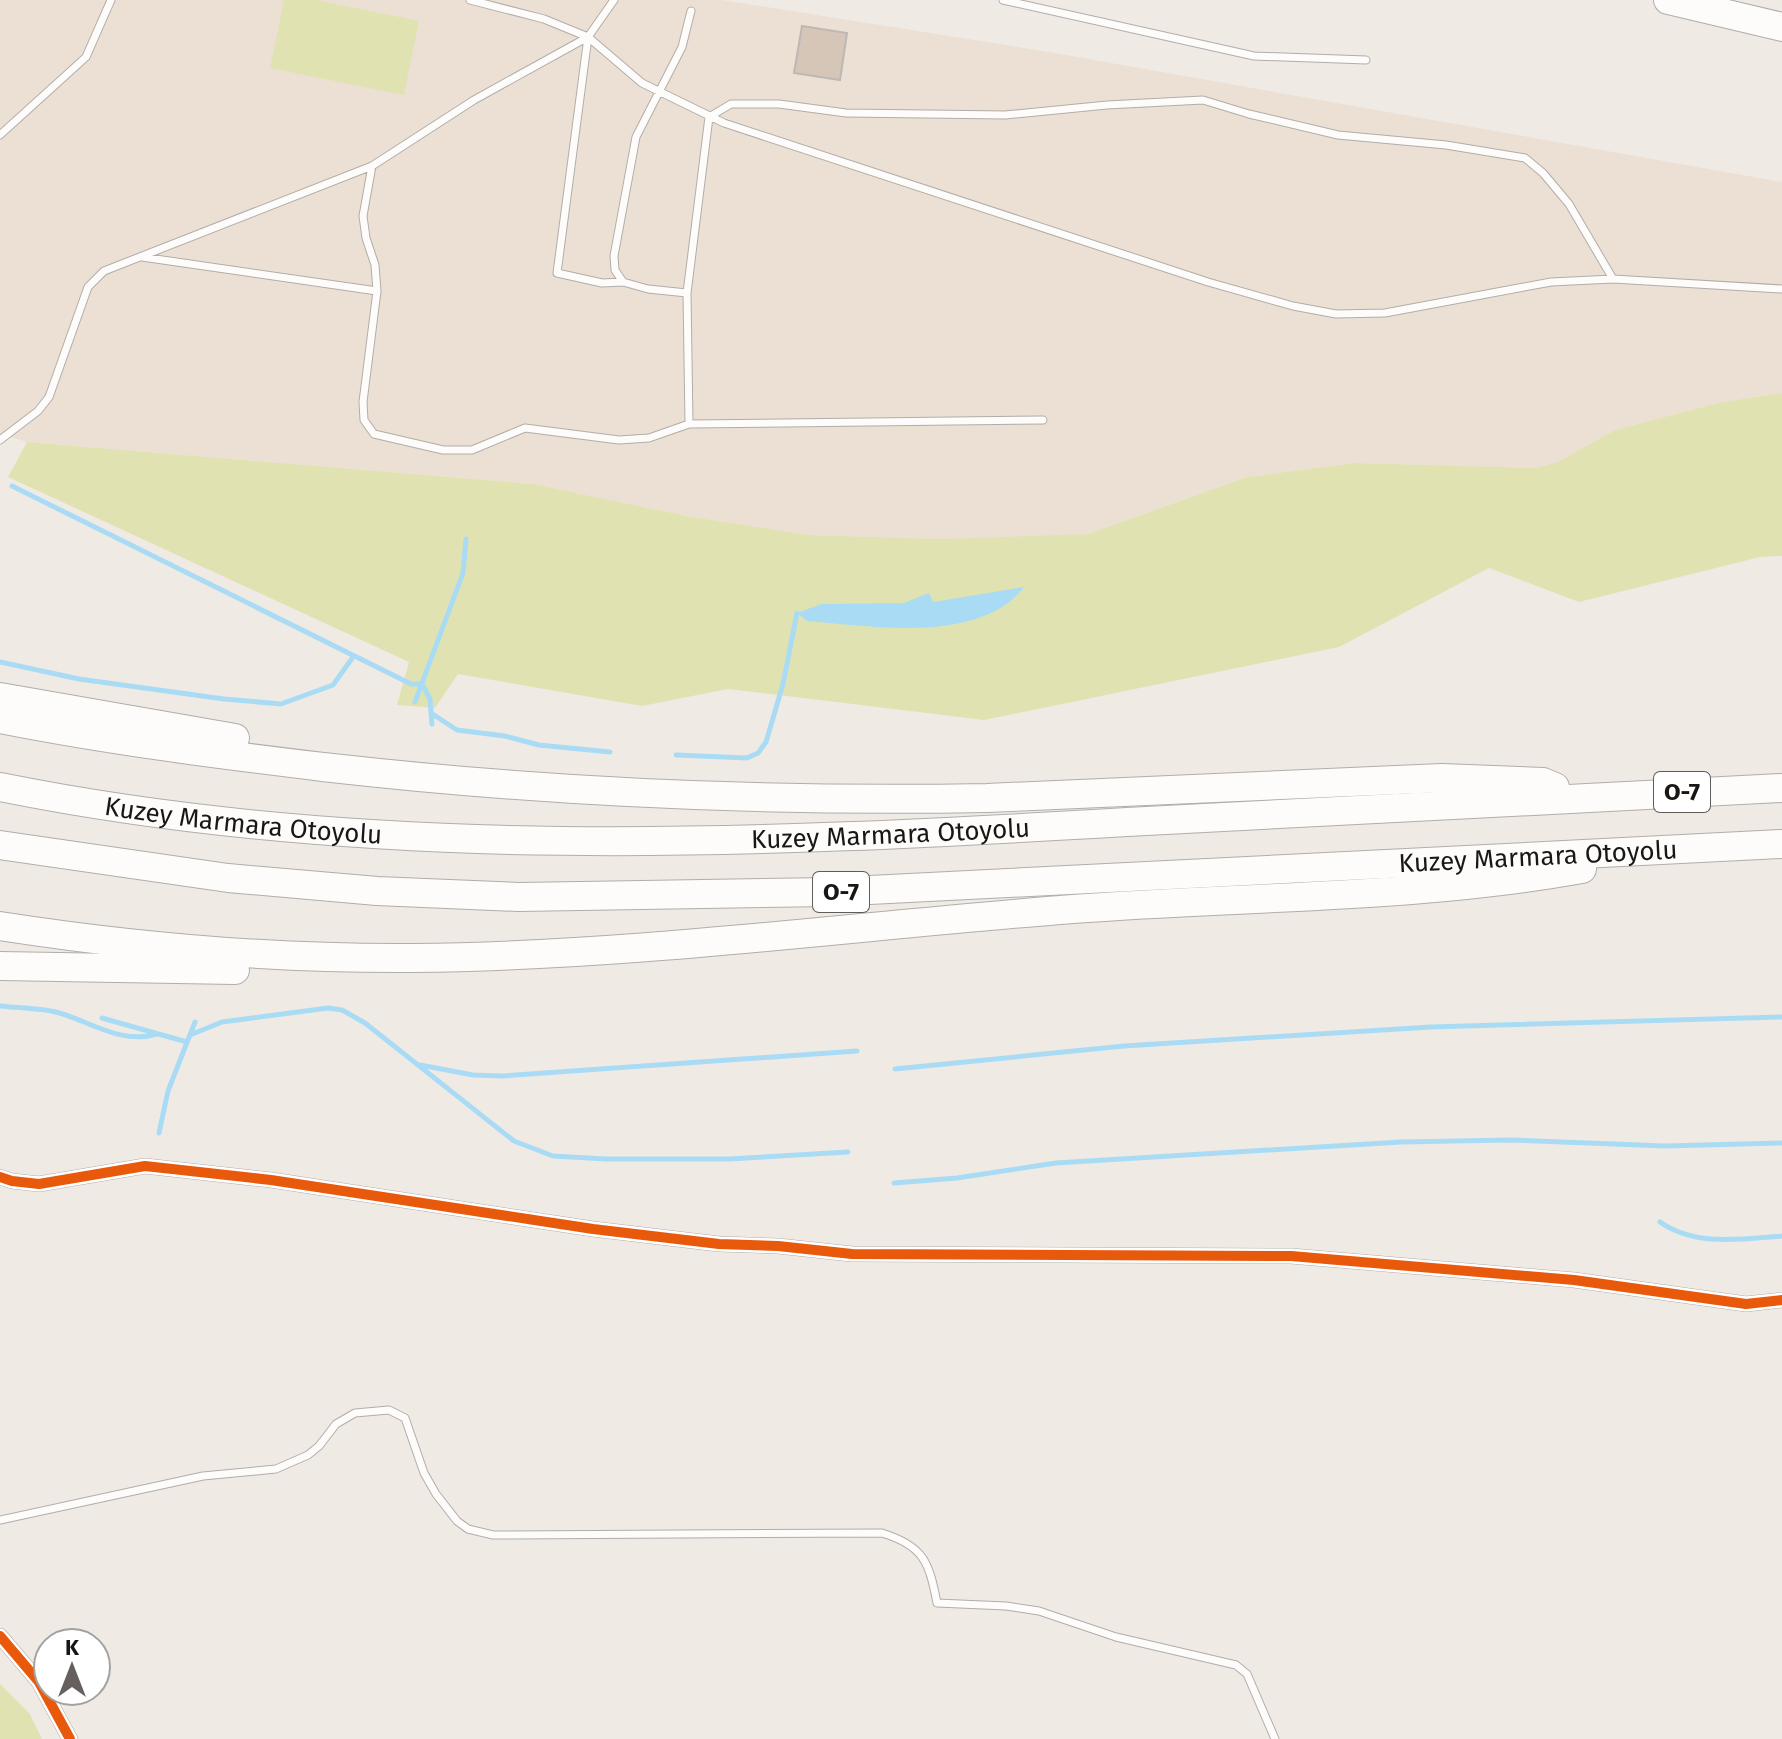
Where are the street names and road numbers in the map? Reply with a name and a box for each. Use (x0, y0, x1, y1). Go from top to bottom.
road number: O-7 (1654, 772, 1710, 812)
street label: Kuzey Marmara Otoyolu (102, 790, 383, 850)
street label: Kuzey Marmara Otoyolu (751, 812, 1031, 855)
street label: Kuzey Marmara Otoyolu (1398, 834, 1678, 879)
road number: O-7 (813, 872, 869, 912)

